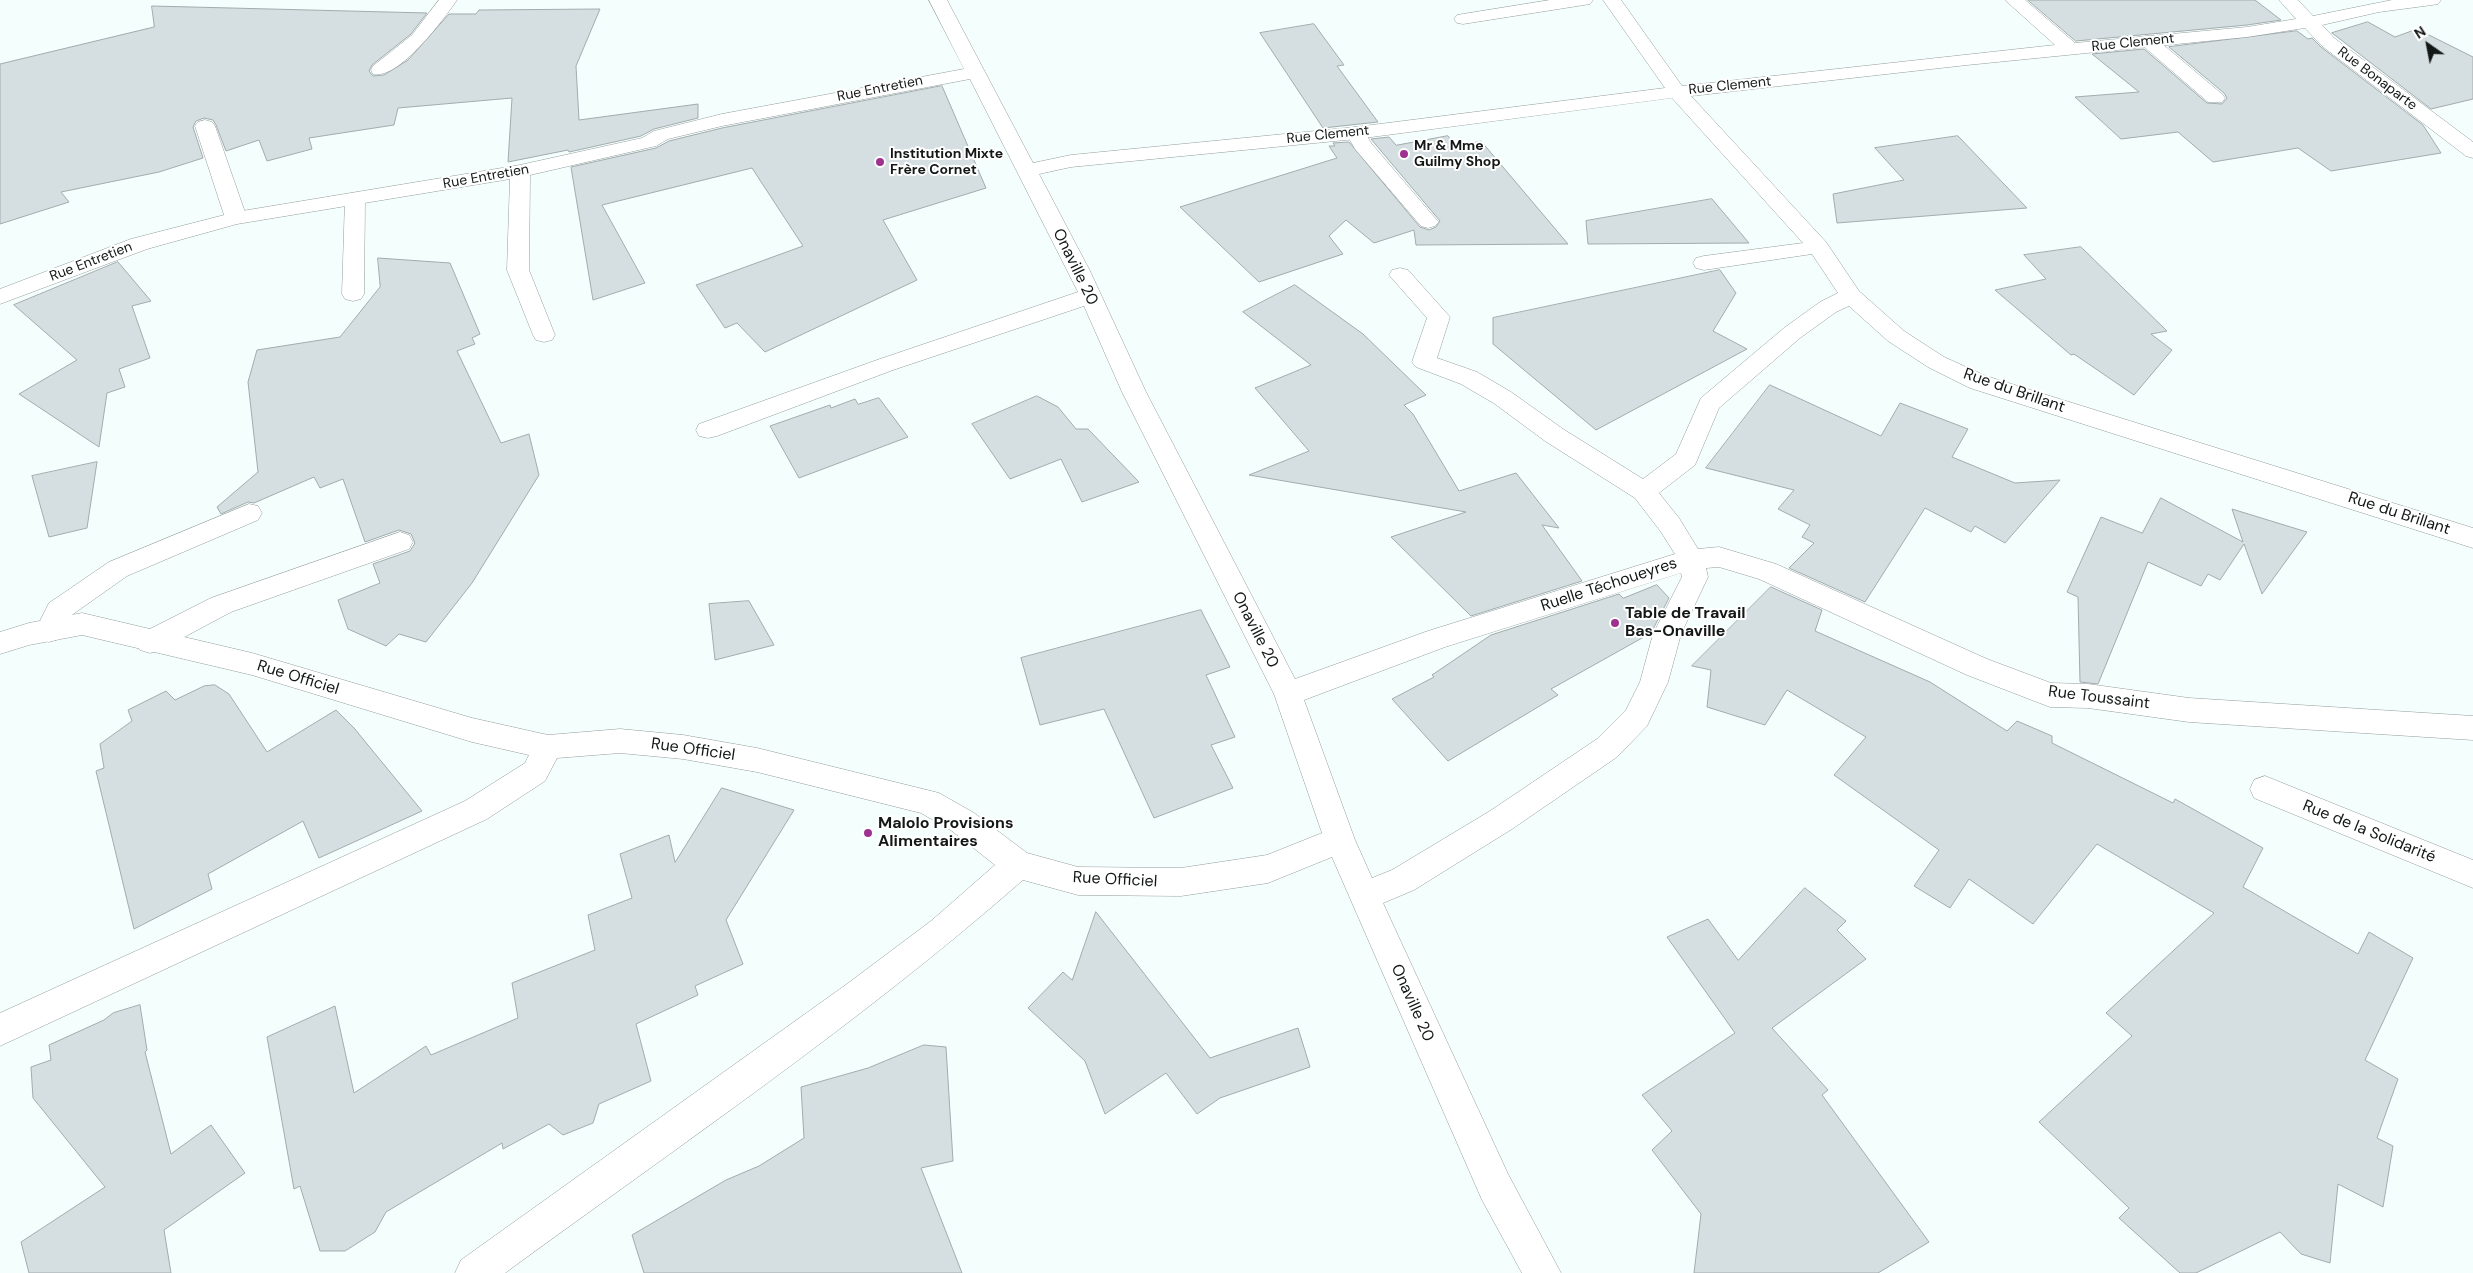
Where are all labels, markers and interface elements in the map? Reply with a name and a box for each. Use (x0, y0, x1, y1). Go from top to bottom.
north arrow (2403, 20, 2453, 70)
text: N (2411, 22, 2429, 43)
street label: Rue Clement (2091, 30, 2175, 56)
street label: Rue Bonaparte (2334, 44, 2420, 114)
street label: Rue Entretien (836, 72, 924, 106)
street label: Rue Clement (1688, 73, 1772, 99)
street label: Rue Clement (1286, 122, 1370, 148)
place label: Mr & Mme Guilmy Shop (1414, 138, 1501, 170)
place label: Institution Mixte Frère Cornet (890, 146, 1003, 178)
marker: Mr & Mme Guilmy Shop (1398, 148, 1410, 160)
marker: Institution Mixte Frère Cornet (874, 156, 886, 168)
street label: Rue Entretien (442, 161, 530, 193)
street label: Onaville 20 (1048, 226, 1102, 308)
street label: Rue Entretien (47, 239, 135, 285)
street label: Rue du Brillant (1961, 365, 2067, 417)
street label: Rue du Brillant (2346, 488, 2452, 540)
street label: Ruelle Téchoueyres (1538, 554, 1680, 616)
street label: Onaville 20 (1228, 589, 1282, 671)
place label: Table de Travail Bas-Onaville (1625, 604, 1746, 642)
marker: Table de Travail Bas-Onaville (1609, 617, 1621, 629)
street label: Rue Officiel (255, 656, 341, 700)
street label: Rue Toussaint (2047, 682, 2151, 714)
street label: Rue Officiel (650, 735, 736, 765)
street label: Rue de la Solidarité (2300, 797, 2438, 867)
place label: Malolo Provisions Alimentaires (878, 814, 1013, 852)
marker: Malolo Provisions Alimentaires (862, 827, 874, 839)
street label: Rue Officiel (1072, 868, 1158, 892)
street label: Onaville 20 (1386, 961, 1438, 1045)

